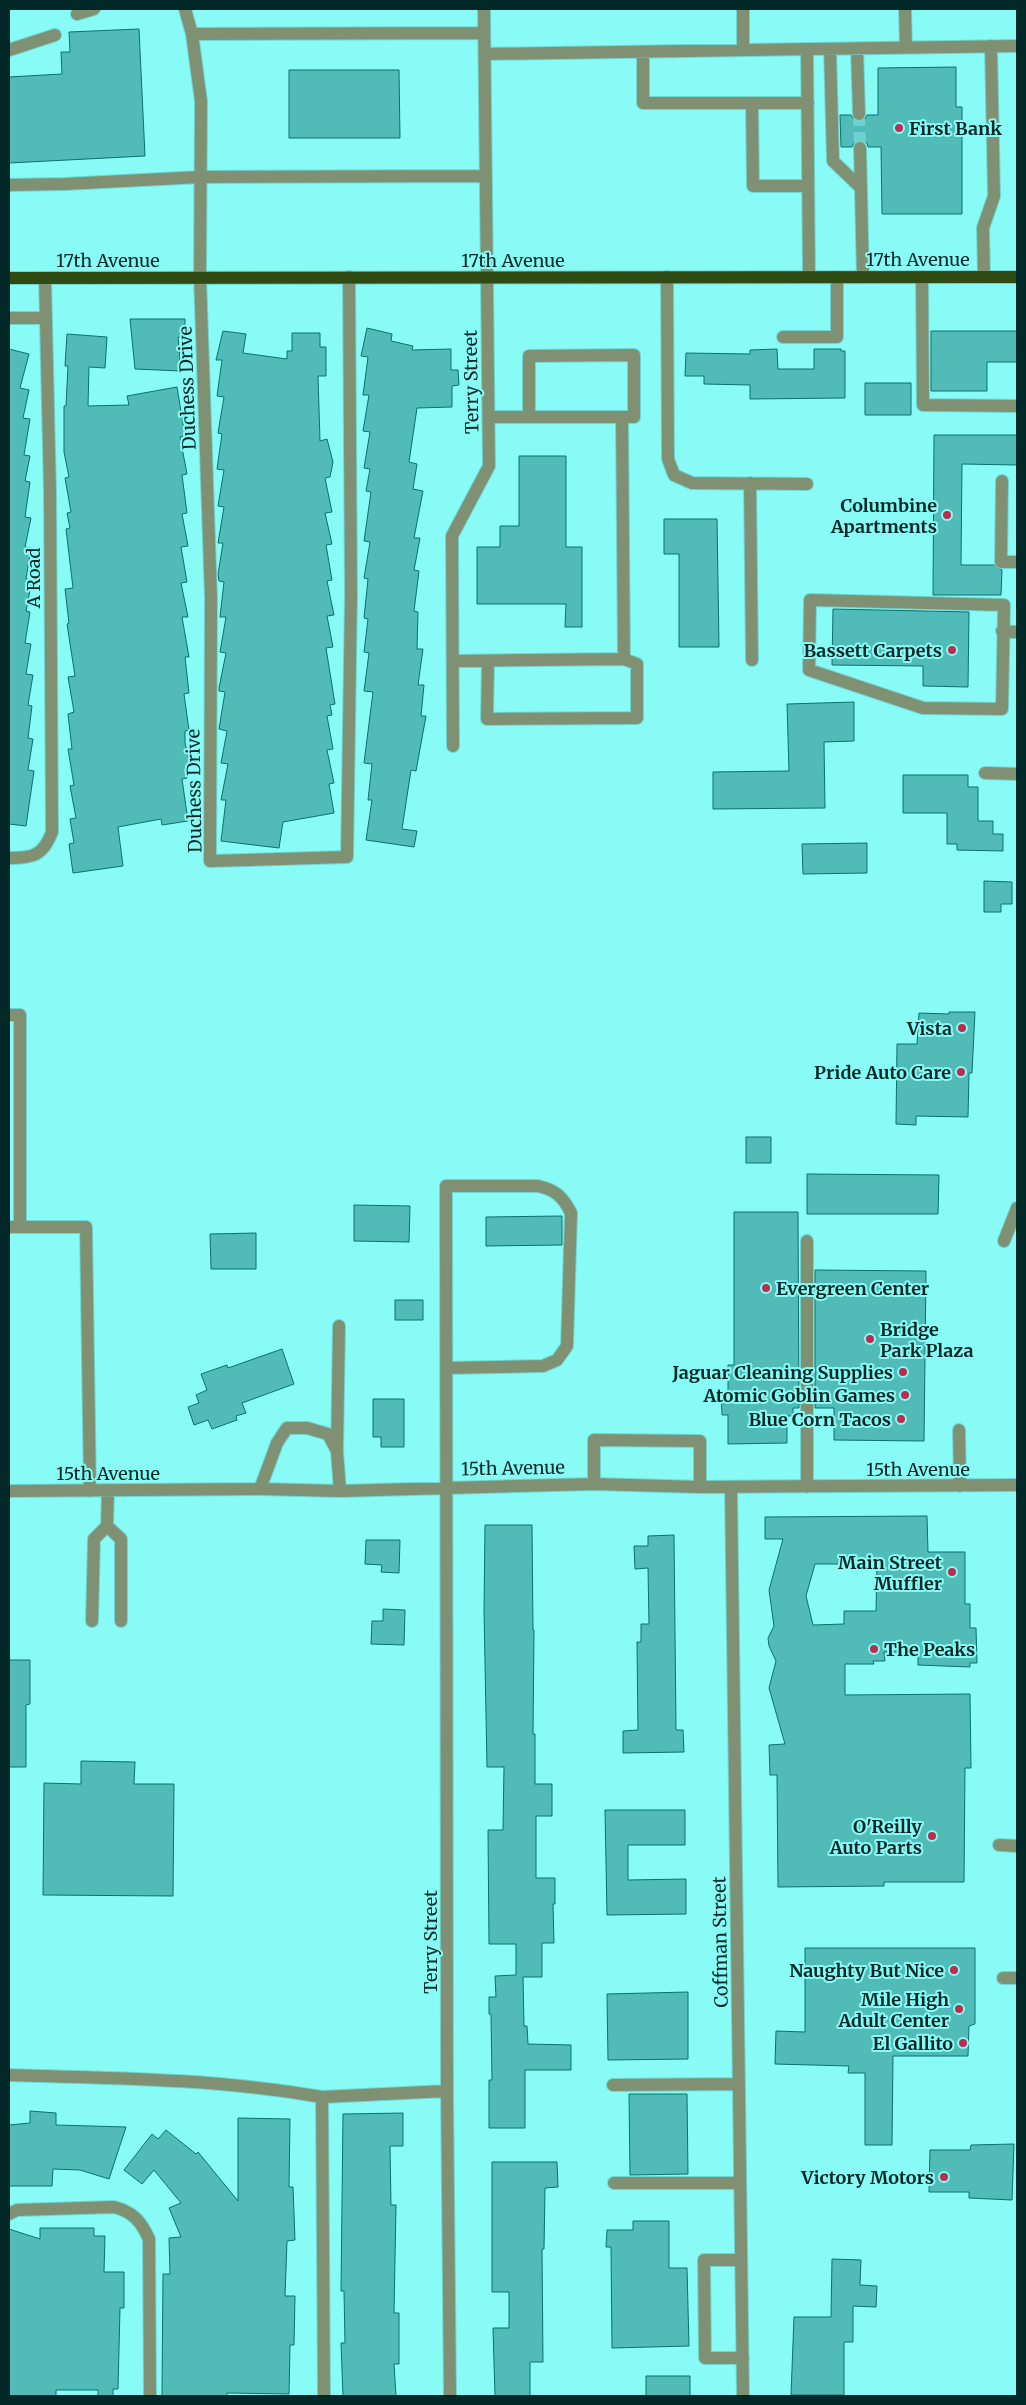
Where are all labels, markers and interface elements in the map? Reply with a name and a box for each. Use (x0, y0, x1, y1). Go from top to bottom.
place label: First Bank (909, 117, 1002, 140)
marker: First Bank (893, 122, 905, 134)
street label: 17th Avenue (866, 248, 970, 271)
street label: 17th Avenue (56, 249, 160, 272)
street label: 17th Avenue (461, 249, 565, 272)
street label: Duchess Drive (173, 326, 201, 450)
street label: Terry Street (459, 330, 483, 434)
place label: Columbine Apartments (830, 494, 937, 538)
marker: Columbine Apartments (941, 509, 953, 521)
street label: A Road (22, 548, 45, 609)
place label: Bassett Carpets (803, 639, 942, 662)
marker: Bassett Carpets (946, 644, 958, 656)
street label: Duchess Drive (181, 729, 207, 853)
place label: Vista (906, 1017, 952, 1040)
marker: Vista (956, 1022, 968, 1034)
place label: Pride Auto Care (814, 1061, 951, 1084)
marker: Pride Auto Care (955, 1066, 967, 1078)
place label: Evergreen Center (776, 1277, 929, 1300)
marker: Evergreen Center (760, 1282, 772, 1294)
place label: Bridge Park Plaza (880, 1318, 974, 1362)
marker: Bridge Park Plaza (864, 1333, 876, 1345)
place label: Jaguar Cleaning Supplies (671, 1361, 893, 1384)
marker: Jaguar Cleaning Supplies (897, 1366, 909, 1378)
place label: Atomic Goblin Games (702, 1384, 895, 1407)
marker: Atomic Goblin Games (899, 1389, 911, 1401)
place label: Blue Corn Tacos (748, 1408, 891, 1431)
marker: Blue Corn Tacos (895, 1413, 907, 1425)
street label: 15th Avenue (461, 1456, 565, 1480)
street label: 15th Avenue (866, 1458, 970, 1481)
street label: 15th Avenue (56, 1462, 160, 1485)
place label: Main Street Muffler (838, 1551, 943, 1595)
marker: Main Street Muffler (946, 1566, 958, 1578)
place label: The Peaks (884, 1638, 975, 1661)
marker: The Peaks (868, 1643, 880, 1655)
place label: O'Reilly Auto Parts (829, 1815, 922, 1859)
marker: O'Reilly Auto Parts (926, 1830, 938, 1842)
street label: Coffman Street (707, 1876, 733, 2008)
street label: Terry Street (419, 1890, 442, 1994)
place label: Naughty But Nice (789, 1959, 944, 1982)
marker: Naughty But Nice (948, 1964, 960, 1976)
place label: Mile High Adult Center (837, 1988, 949, 2032)
marker: Mile High Adult Center (953, 2003, 965, 2015)
place label: El Gallito (873, 2032, 953, 2055)
marker: El Gallito (957, 2037, 969, 2049)
place label: Victory Motors (800, 2166, 934, 2189)
marker: Victory Motors (938, 2171, 950, 2183)

